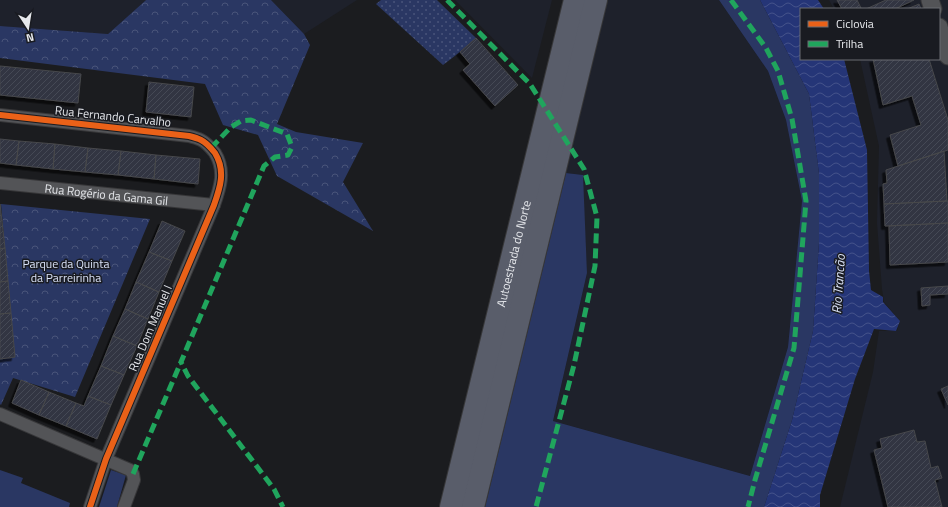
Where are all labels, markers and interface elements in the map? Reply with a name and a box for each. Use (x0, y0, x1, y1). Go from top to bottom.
north arrow (8, 8, 48, 48)
legend (800, 8, 940, 60)
text: Ciclovia (836, 14, 874, 33)
text: N (25, 29, 35, 46)
text: Trilha (836, 34, 863, 53)
street label: Rua Fernando Carvalho (54, 100, 172, 132)
street label: Rua Rogério da Gama Gil (44, 178, 169, 210)
street label: Autoestrada do Norte (491, 198, 535, 309)
water label: Rio Trancão (826, 253, 850, 314)
park label: Parque da Quinta da Parreirinha (22, 254, 110, 287)
street label: Rua Dom Manuel I (123, 282, 177, 374)

